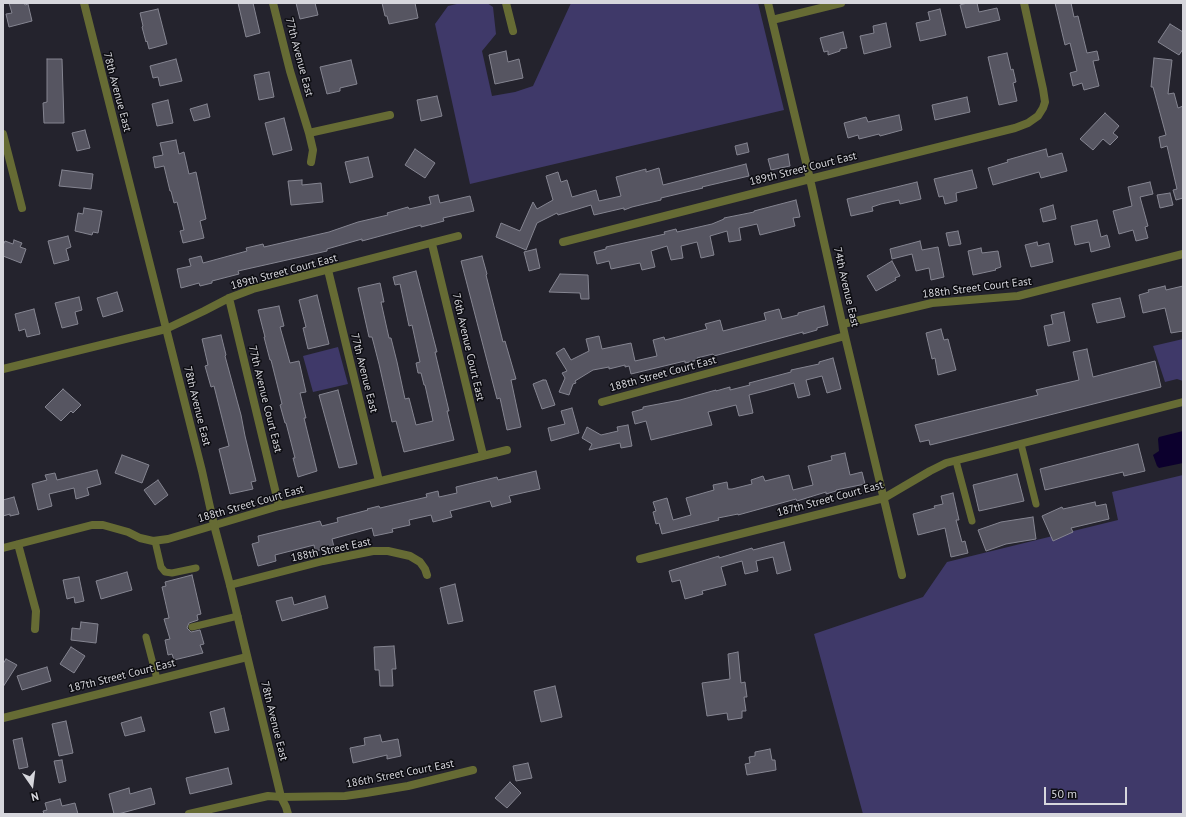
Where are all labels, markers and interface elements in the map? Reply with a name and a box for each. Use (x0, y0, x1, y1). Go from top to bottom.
street label: 77th Avenue East (282, 16, 316, 98)
street label: 78th Avenue East (100, 51, 134, 133)
street label: 189th Street Court East (748, 149, 858, 189)
street label: 74th Avenue East (830, 246, 862, 328)
street label: 189th Street Court East (229, 251, 339, 293)
street label: 188th Street Court East (922, 275, 1032, 301)
street label: 76th Avenue Court East (449, 292, 487, 402)
street label: 77th Avenue East (348, 332, 380, 414)
street label: 77th Avenue Court East (245, 344, 285, 454)
street label: 188th Street Court East (608, 353, 718, 395)
street label: 78th Avenue East (181, 365, 213, 447)
street label: 187th Street Court East (775, 478, 885, 520)
street label: 188th Street Court East (196, 483, 306, 525)
street label: 188th Street East (290, 535, 372, 565)
street label: 187th Street Court East (67, 656, 177, 696)
street label: 78th Avenue East (258, 680, 290, 762)
street label: 186th Street Court East (345, 757, 455, 791)
north arrow (12, 765, 52, 805)
scale bar (1046, 779, 1129, 805)
text: 50 m (1051, 786, 1077, 801)
text: N (30, 789, 40, 804)

